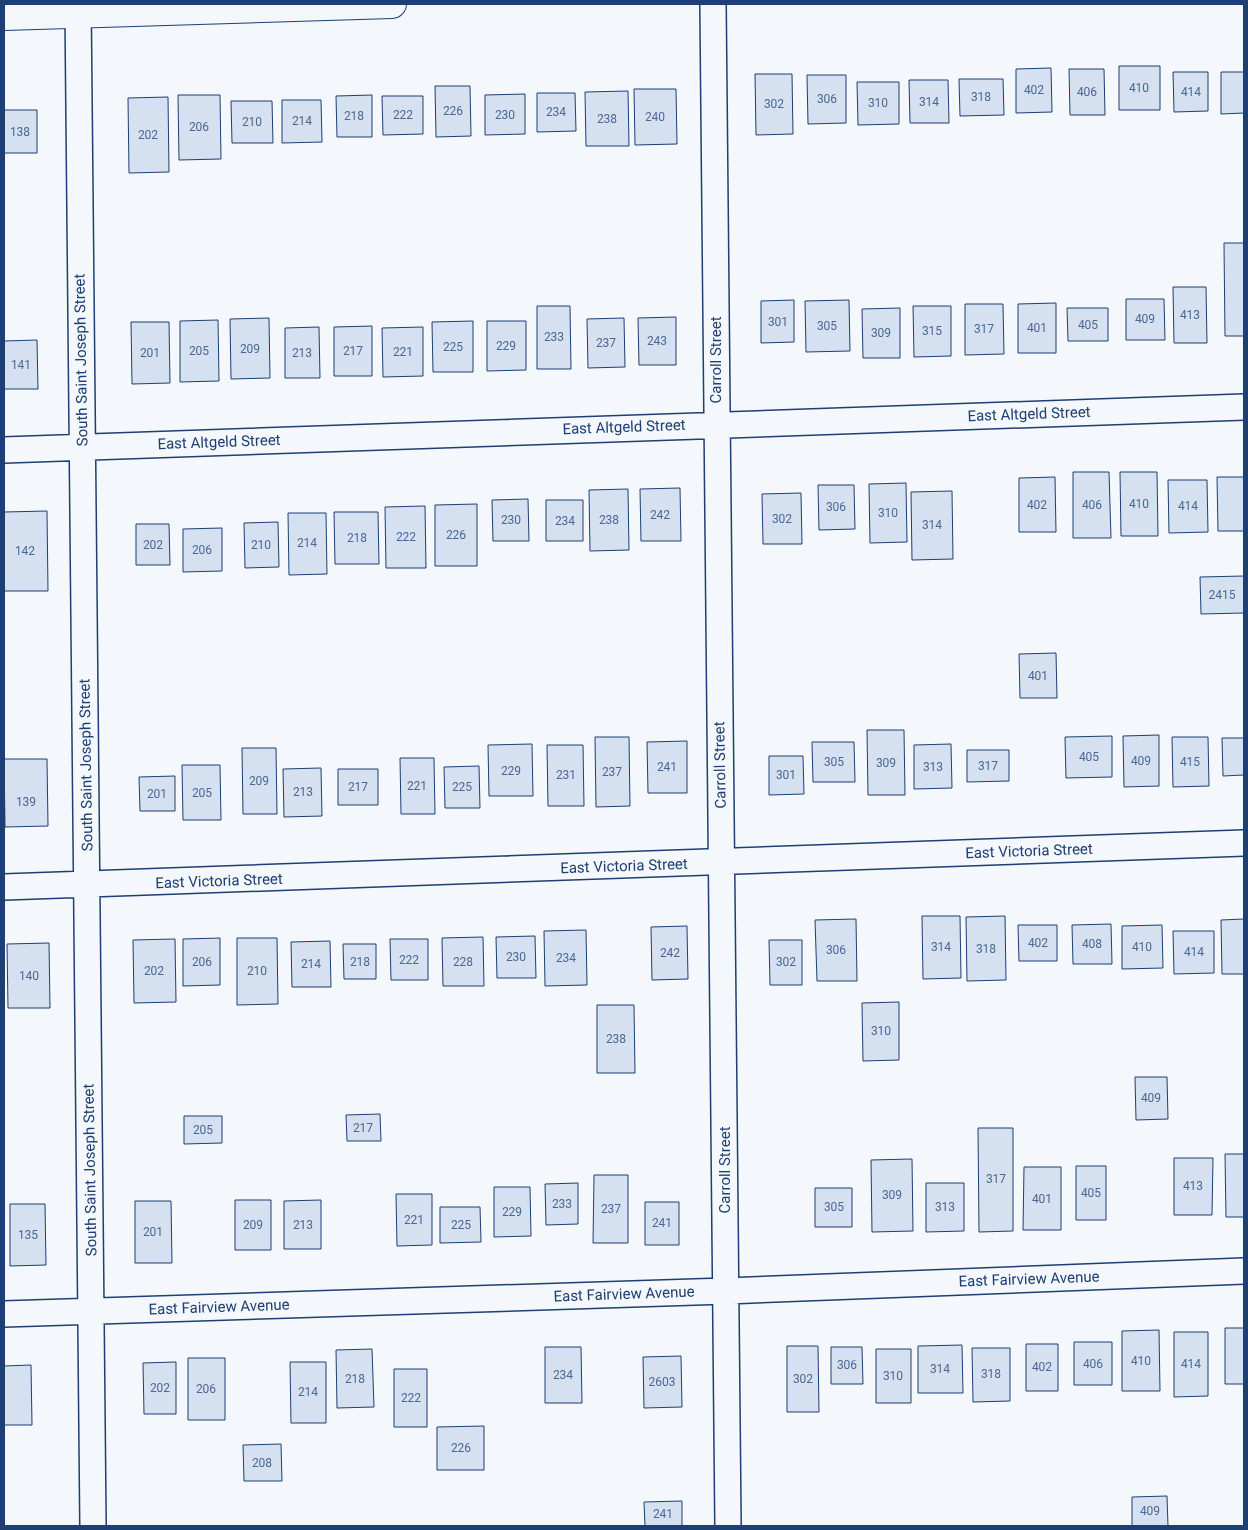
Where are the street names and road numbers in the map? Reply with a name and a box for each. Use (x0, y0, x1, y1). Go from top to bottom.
street label: South Saint Joseph Street (70, 273, 92, 447)
street label: Carroll Street (707, 316, 725, 404)
street label: East Altgeld Street (967, 403, 1091, 425)
street label: East Altgeld Street (562, 416, 686, 438)
street label: East Altgeld Street (157, 431, 281, 453)
street label: South Saint Joseph Street (75, 678, 97, 852)
street label: Carroll Street (710, 721, 730, 809)
street label: East Victoria Street (965, 840, 1093, 862)
street label: East Victoria Street (560, 855, 688, 877)
street label: East Victoria Street (155, 870, 283, 892)
street label: South Saint Joseph Street (79, 1083, 101, 1257)
street label: Carroll Street (716, 1126, 734, 1214)
street label: East Fairview Avenue (958, 1268, 1100, 1290)
street label: East Fairview Avenue (553, 1283, 695, 1305)
street label: East Fairview Avenue (148, 1296, 290, 1318)

